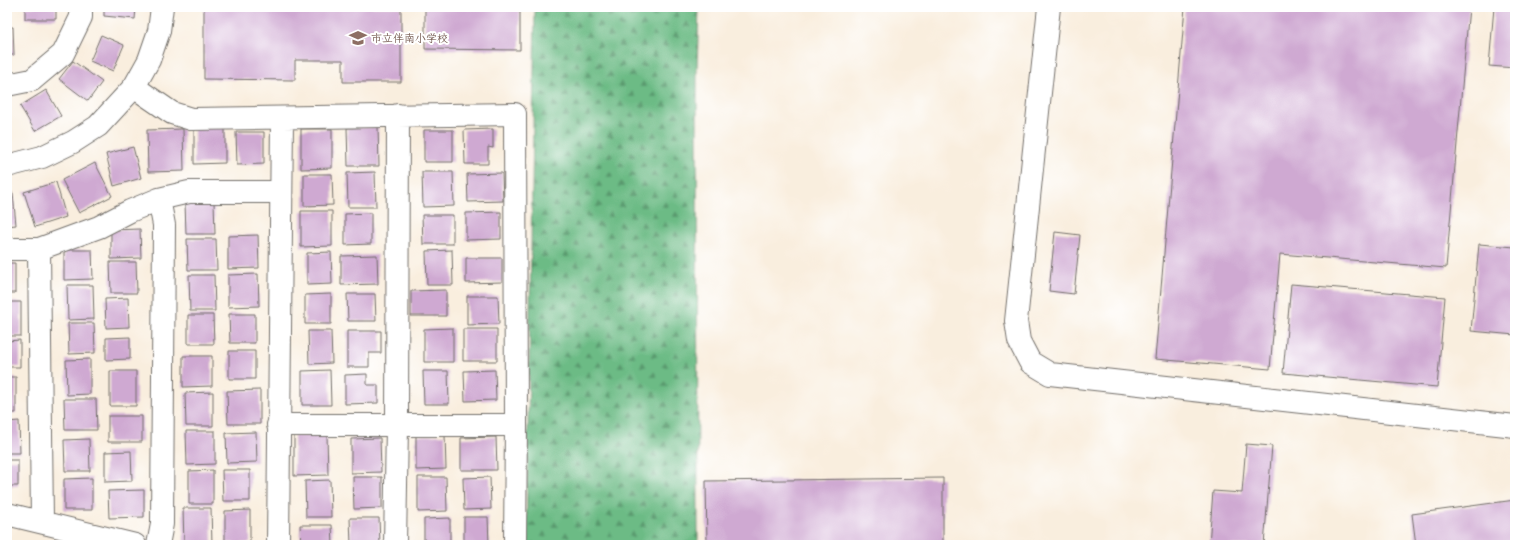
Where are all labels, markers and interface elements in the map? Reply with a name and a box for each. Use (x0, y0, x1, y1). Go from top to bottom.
school or university icon: 市立伴南小学校 (348, 28, 368, 48)
place label: 市立伴南小学校 (371, 31, 448, 45)

